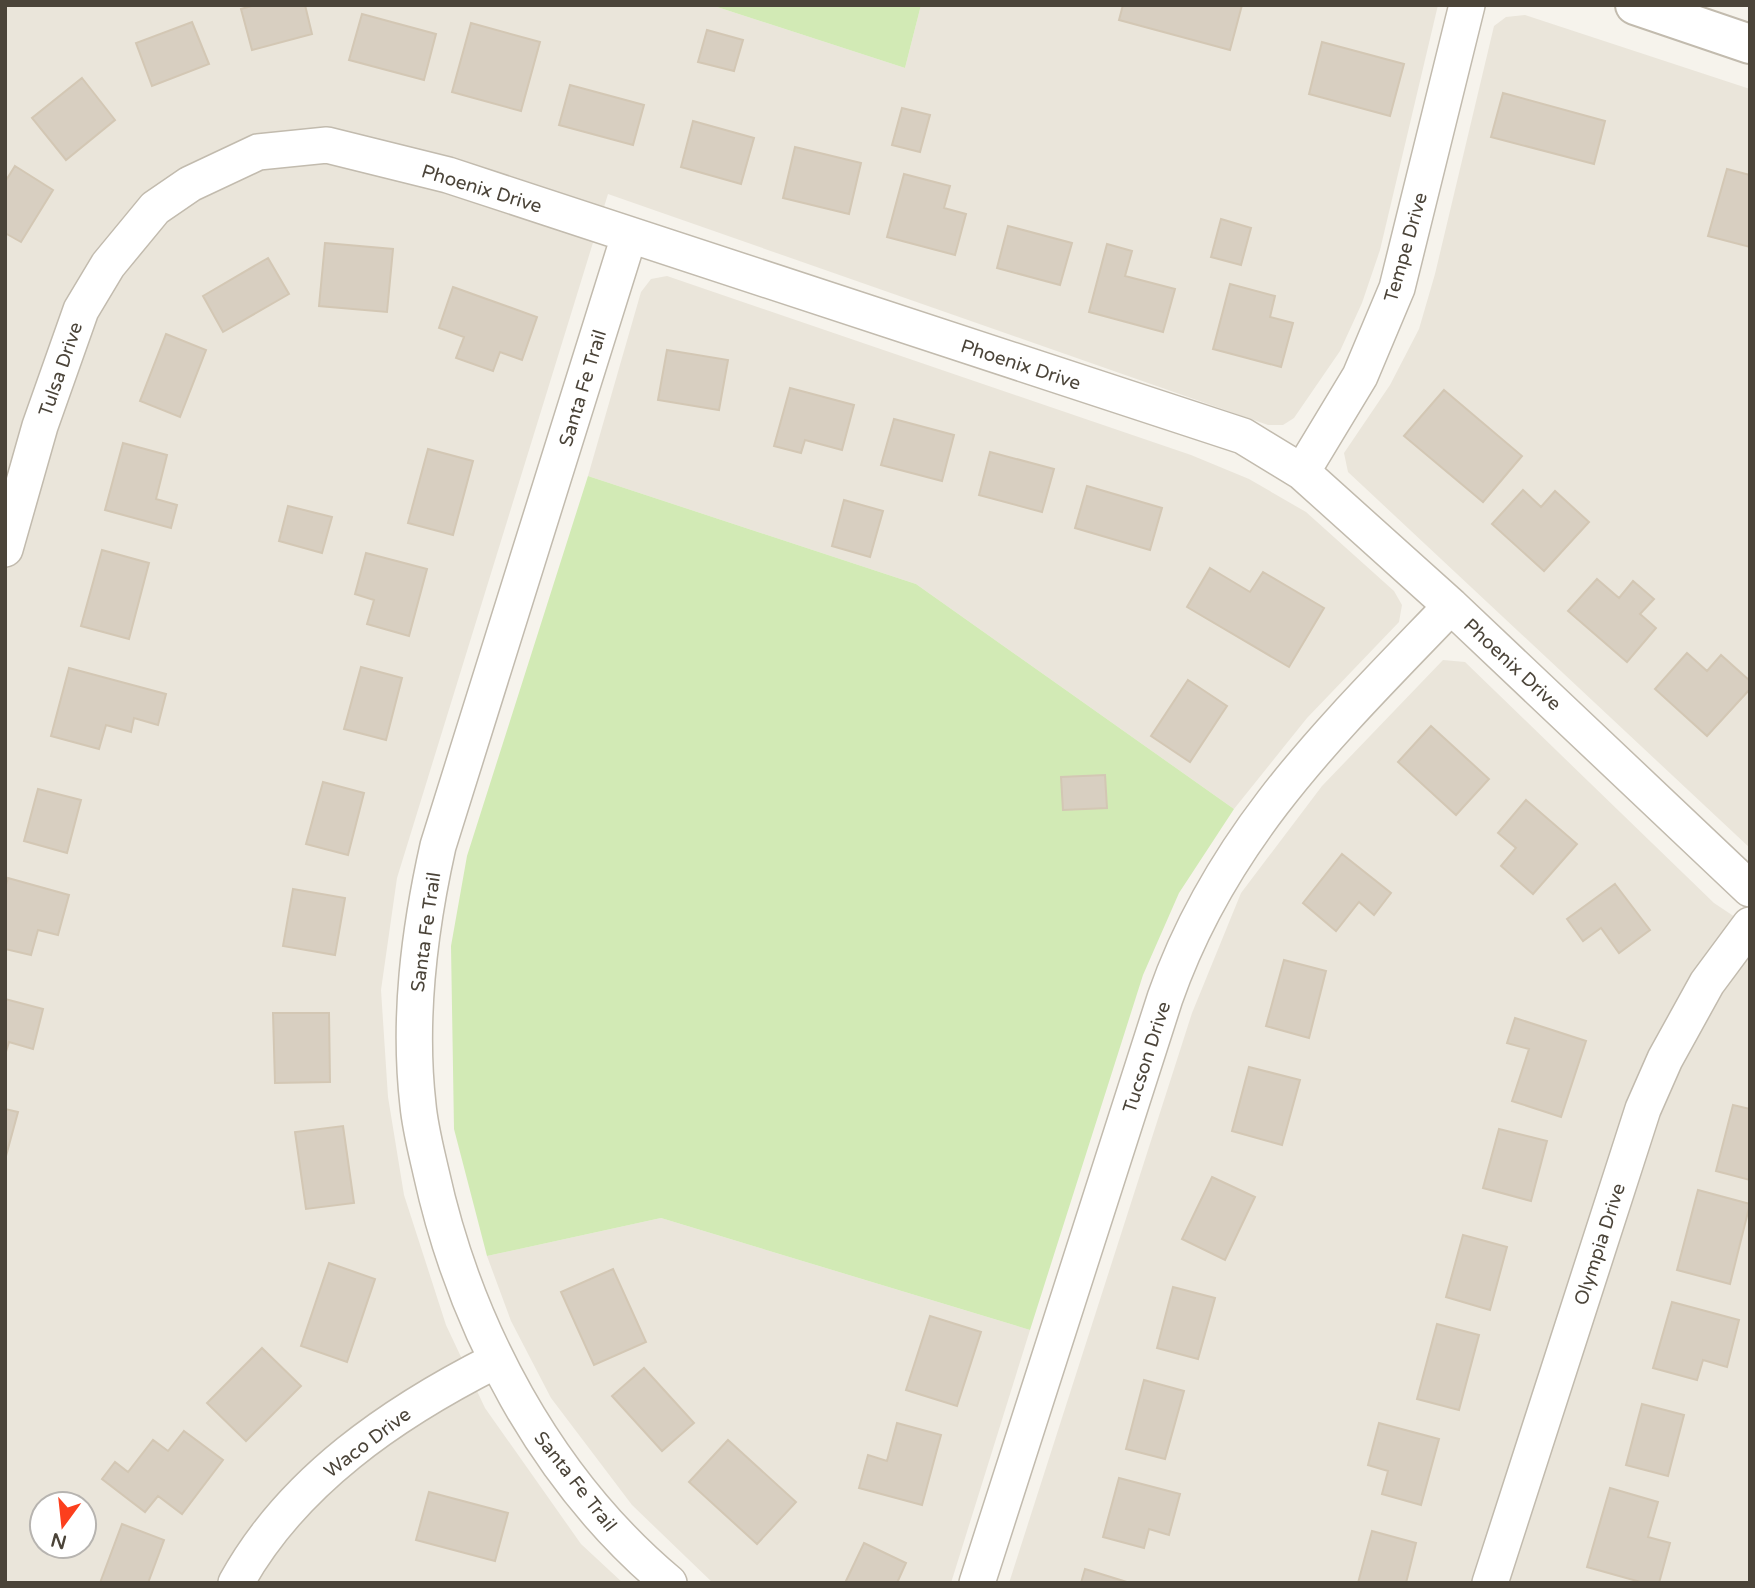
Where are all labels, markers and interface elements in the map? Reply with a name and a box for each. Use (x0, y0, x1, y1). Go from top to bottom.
street label: Phoenix Drive (419, 160, 545, 218)
street label: Tempe Drive (1380, 190, 1432, 305)
street label: Tulsa Drive (35, 319, 87, 419)
street label: Santa Fe Trail (555, 327, 611, 449)
street label: Phoenix Drive (958, 335, 1083, 395)
street label: Phoenix Drive (1459, 614, 1565, 715)
street label: Santa Fe Trail (407, 871, 445, 994)
street label: Tucson Drive (1119, 999, 1175, 1116)
street label: Olympia Drive (1570, 1181, 1630, 1308)
street label: Waco Drive (320, 1403, 415, 1482)
street label: Santa Fe Trail (529, 1427, 621, 1536)
north arrow (28, 1490, 98, 1560)
text: N (49, 1528, 69, 1553)

